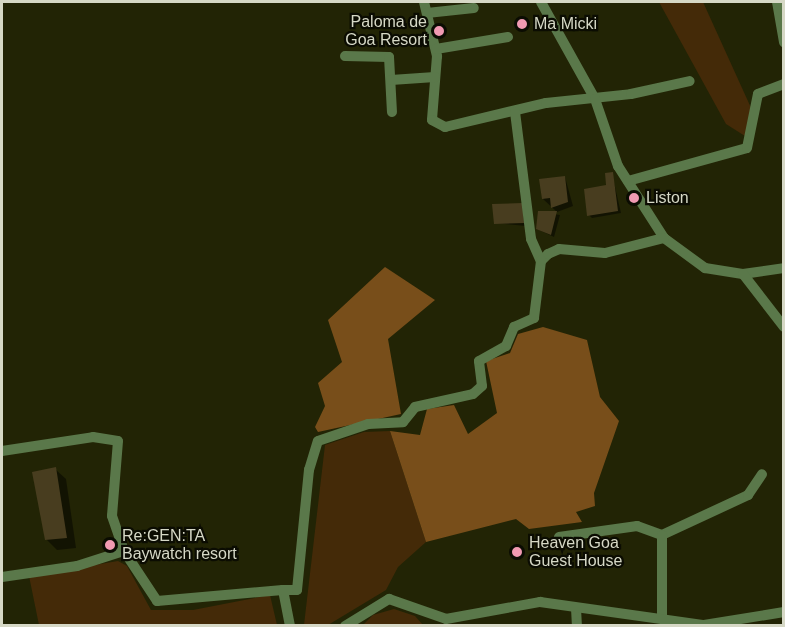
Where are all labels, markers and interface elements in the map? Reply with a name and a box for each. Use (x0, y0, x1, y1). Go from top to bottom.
place label: Paloma de Goa Resort (345, 12, 427, 50)
place label: Ma Micki (534, 14, 597, 34)
marker: Ma Micki (515, 17, 529, 31)
marker: Paloma de Goa Resort (432, 24, 446, 38)
place label: Liston (646, 188, 689, 208)
marker: Liston (627, 191, 641, 205)
place label: Re:GEN:TA Baywatch resort (122, 526, 237, 564)
place label: Heaven Goa Guest House (529, 533, 622, 571)
marker: Re:GEN:TA Baywatch resort (103, 538, 117, 552)
marker: Heaven Goa Guest House (510, 545, 524, 559)

